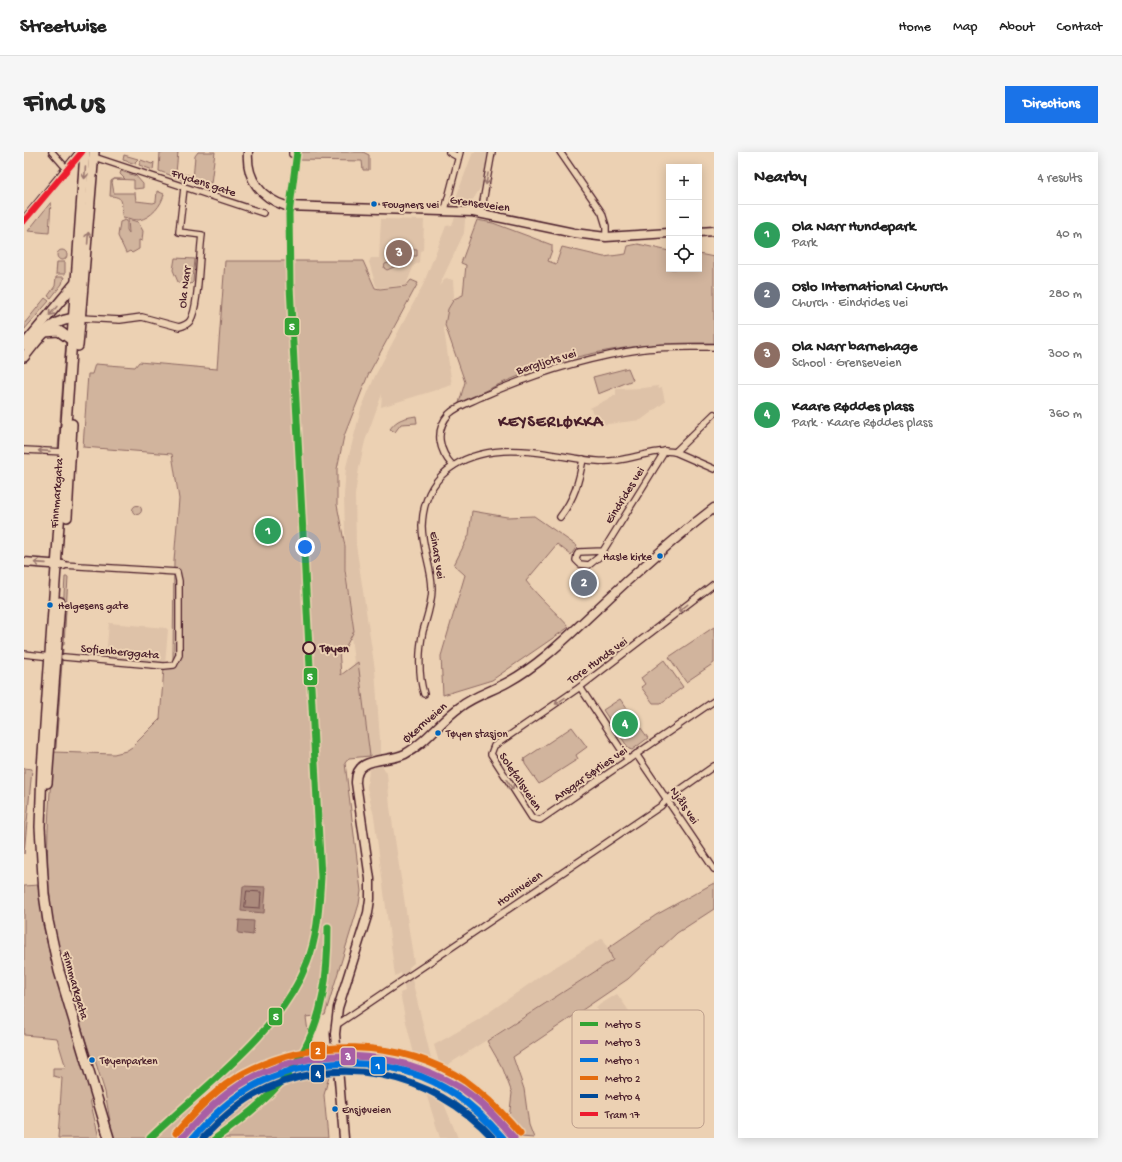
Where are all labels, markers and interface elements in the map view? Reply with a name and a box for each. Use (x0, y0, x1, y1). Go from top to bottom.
text: Streetwise (20, 16, 106, 39)
text: Home (899, 19, 931, 36)
text: Map (953, 19, 977, 36)
text: About (999, 19, 1035, 36)
text: Contact (1057, 19, 1102, 36)
button: Directions (1005, 86, 1098, 123)
text: Find us (24, 88, 104, 121)
map controls (666, 164, 702, 272)
button: + (666, 164, 702, 200)
one-way arrow (81, 167, 88, 180)
street label: Frydens gate (168, 167, 238, 201)
text: Nearby (754, 168, 807, 188)
text: 4 results (1038, 171, 1082, 186)
one-way arrow (483, 172, 491, 185)
street label: Grenseveien (449, 194, 511, 216)
marker: Fougners vei (369, 199, 379, 209)
place label: Fougners vei (381, 200, 439, 212)
button: − (666, 200, 702, 236)
text: Ola Narr Hundepark (792, 218, 915, 236)
text: 1 (764, 227, 770, 242)
text: 40 m (1056, 227, 1082, 242)
one-way arrow (84, 232, 91, 245)
button: locate (666, 236, 702, 272)
text: Park (792, 236, 817, 251)
pin: 3 (386, 238, 412, 268)
street label: Ola Narr (176, 264, 196, 309)
text: Oslo International Church (792, 278, 948, 296)
text: 2 (764, 287, 770, 302)
text: 280 m (1049, 287, 1082, 302)
text: Church · Eindrides vei (792, 296, 908, 311)
one-way arrow (48, 306, 57, 317)
line badge: 5 (284, 317, 300, 336)
text: 5 (289, 322, 295, 334)
text: Ola Narr barnehage (792, 338, 918, 356)
street label: Bergljots vei (514, 347, 579, 379)
text: 3 (764, 347, 770, 362)
text: 300 m (1048, 347, 1082, 362)
text: School · Grenseveien (792, 356, 901, 371)
text: Kaare Røddes plass (792, 398, 914, 416)
text: 4 (764, 407, 770, 422)
text: 360 m (1049, 407, 1082, 422)
district label: KEYSERLØKKA (497, 414, 604, 433)
text: Park · Kaare Røddes plass (792, 416, 932, 431)
one-way arrow (38, 447, 51, 454)
street label: Finnmarkgata (49, 457, 67, 530)
street label: Eindrides vei (603, 465, 649, 527)
pin: 1 (255, 516, 281, 546)
street label: Einars vei (425, 530, 447, 581)
your location (295, 537, 315, 557)
marker: Hasle kirke (655, 551, 665, 561)
place label: Hasle kirke (603, 552, 652, 564)
one-way arrow (34, 560, 47, 567)
pin: 2 (571, 568, 597, 598)
marker: Helgesens gate (45, 600, 55, 610)
place label: Helgesens gate (58, 601, 129, 613)
one-way arrow (678, 604, 689, 612)
street label: Tore Hunds vei (565, 635, 631, 689)
marker: Tøyen (302, 641, 316, 655)
street label: Sofienberggata (80, 643, 160, 663)
place label: Tøyen (319, 643, 349, 657)
line badge: 5 (303, 667, 318, 686)
text: 5 (307, 672, 313, 684)
one-way arrow (555, 697, 566, 705)
street label: Økernveien (400, 700, 451, 747)
pin: 4 (612, 709, 638, 739)
marker: Tøyen stasjon (433, 728, 443, 738)
place label: Tøyen stasjon (445, 729, 508, 741)
street label: Ansgar Sørlies vei (552, 744, 631, 805)
street label: Solefallsveien (495, 751, 544, 814)
one-way arrow (506, 779, 514, 790)
street label: Njåls vei (666, 785, 701, 828)
street label: Hovinveien (495, 869, 546, 910)
street label: Finnmarkgata (57, 949, 91, 1021)
line badge: 5 (268, 1007, 283, 1026)
legend (572, 1010, 704, 1128)
text: 5 (273, 1012, 279, 1024)
text: Metro 5 (605, 1020, 641, 1032)
text: Metro 3 (605, 1038, 641, 1050)
line badge: 2 (310, 1041, 326, 1060)
text: 2 (315, 1046, 321, 1058)
line badge: 3 (340, 1047, 356, 1066)
text: 3 (344, 1052, 351, 1064)
marker: Tøyenparken (87, 1055, 97, 1065)
place label: Tøyenparken (99, 1056, 158, 1068)
line badge: 1 (370, 1056, 386, 1075)
text: Metro 1 (605, 1056, 639, 1068)
text: 1 (375, 1061, 380, 1073)
line badge: 4 (310, 1064, 325, 1083)
text: 4 (314, 1069, 321, 1081)
text: Metro 2 (605, 1074, 641, 1086)
text: Metro 4 (605, 1092, 641, 1104)
marker: Ensjøveien (330, 1104, 340, 1114)
place label: Ensjøveien (342, 1105, 392, 1117)
text: Tram 17 (604, 1110, 640, 1122)

